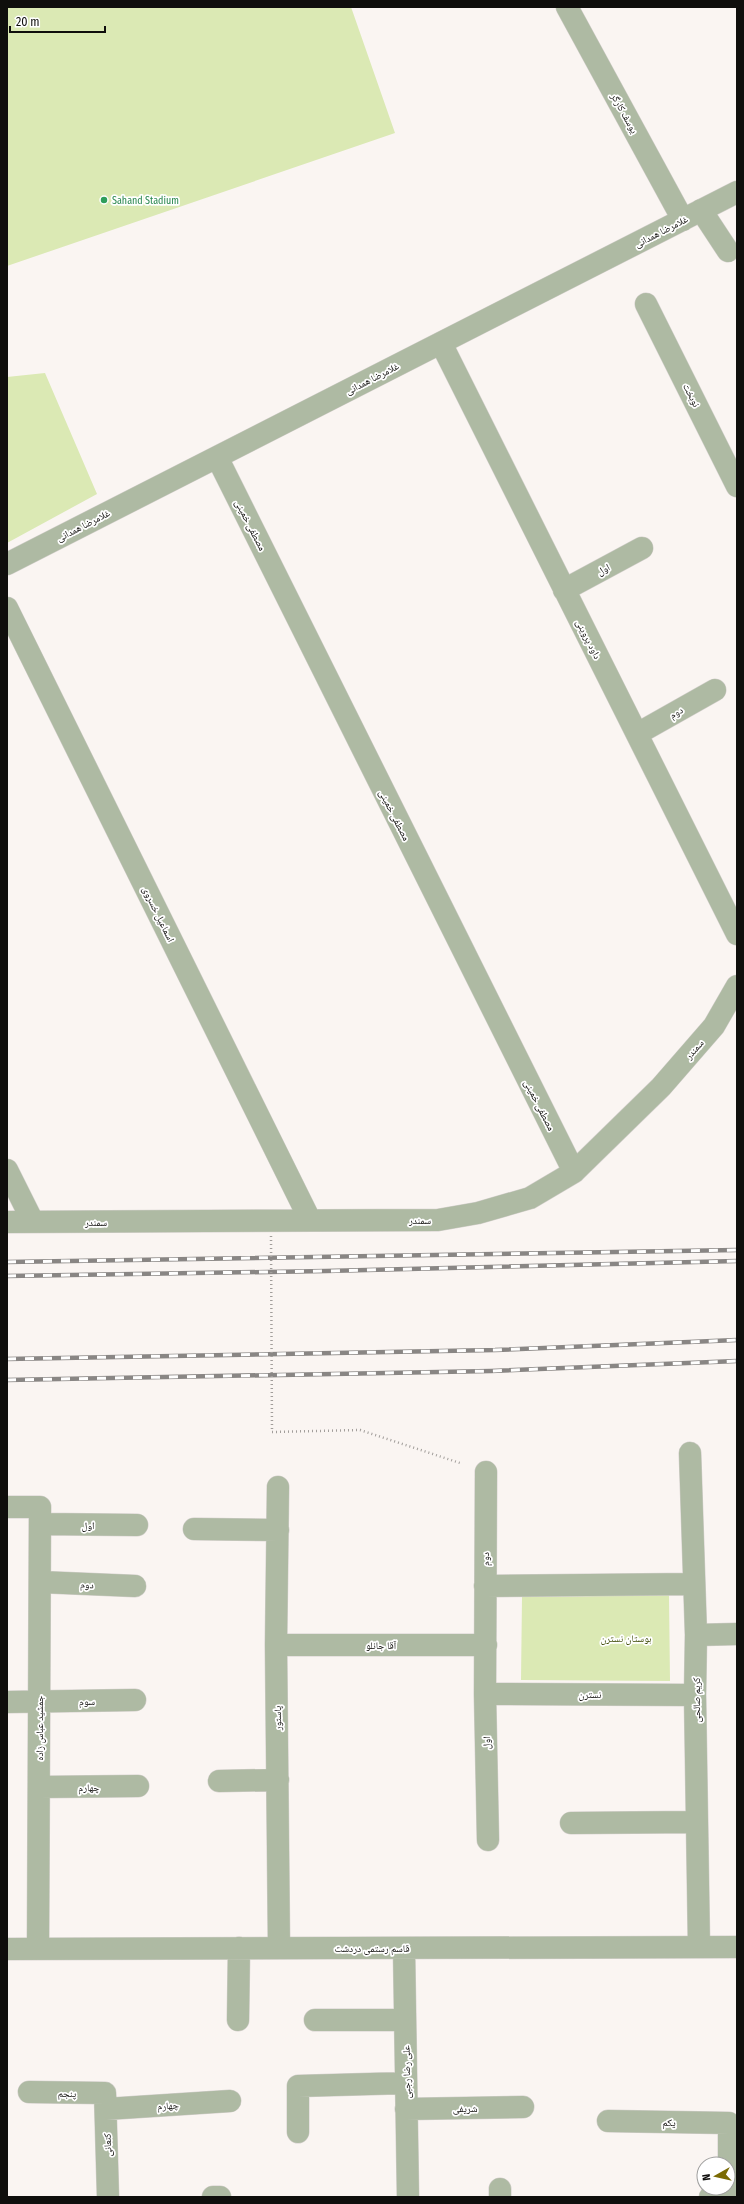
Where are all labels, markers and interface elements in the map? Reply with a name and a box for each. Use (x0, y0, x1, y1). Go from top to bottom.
scale bar (10, 8, 105, 34)
text: 20 m (16, 15, 40, 29)
street label: یوسف کارگر (608, 90, 640, 136)
marker: Sahand Stadium (99, 195, 109, 205)
place label: Sahand Stadium (112, 195, 179, 207)
street label: غلامرضا همدانی (633, 213, 690, 251)
street label: غلامرضا همدانی (344, 360, 401, 398)
street label: نوبخت (680, 382, 702, 410)
street label: مصطفی خمینی (232, 498, 268, 553)
street label: غلامرضا همدانی (55, 507, 112, 545)
street label: اول (595, 562, 612, 578)
street label: داود پروینی (573, 618, 603, 661)
street label: دوم (668, 704, 686, 722)
street label: مصطفی خمینی (376, 788, 412, 843)
street label: اسماعیل خسروی (139, 885, 177, 944)
street label: سمندر (682, 1037, 707, 1063)
street label: مصطفی خمینی (521, 1078, 557, 1133)
street label: سمندر (408, 1215, 432, 1227)
street label: سمندر (84, 1217, 108, 1229)
street label: اول (81, 1520, 95, 1532)
street label: دوم (480, 1552, 493, 1566)
street label: دوم (80, 1579, 94, 1592)
park label: بوستان نسترن (600, 1633, 652, 1645)
street label: آقا جانلو (366, 1640, 397, 1652)
street label: کریم صالحی (691, 1677, 704, 1723)
street label: نسترن (579, 1689, 602, 1701)
street label: جمشید عباس زاده (34, 1695, 46, 1761)
street label: سوم (79, 1696, 96, 1709)
street label: پاستور (272, 1705, 284, 1731)
street label: اول (481, 1736, 493, 1750)
street label: چهارم (78, 1782, 100, 1795)
street label: قاسم رستمی دردشت (334, 1943, 410, 1956)
street label: علی رضا رجبی (401, 2045, 413, 2099)
street label: پنجم (58, 2088, 76, 2101)
street label: چهارم (157, 2099, 180, 2114)
street label: شریفی (453, 2103, 478, 2115)
street label: یکم (662, 2117, 676, 2130)
street label: کنعانی (102, 2133, 114, 2157)
north arrow (696, 2156, 736, 2196)
text: N (700, 2173, 713, 2181)

